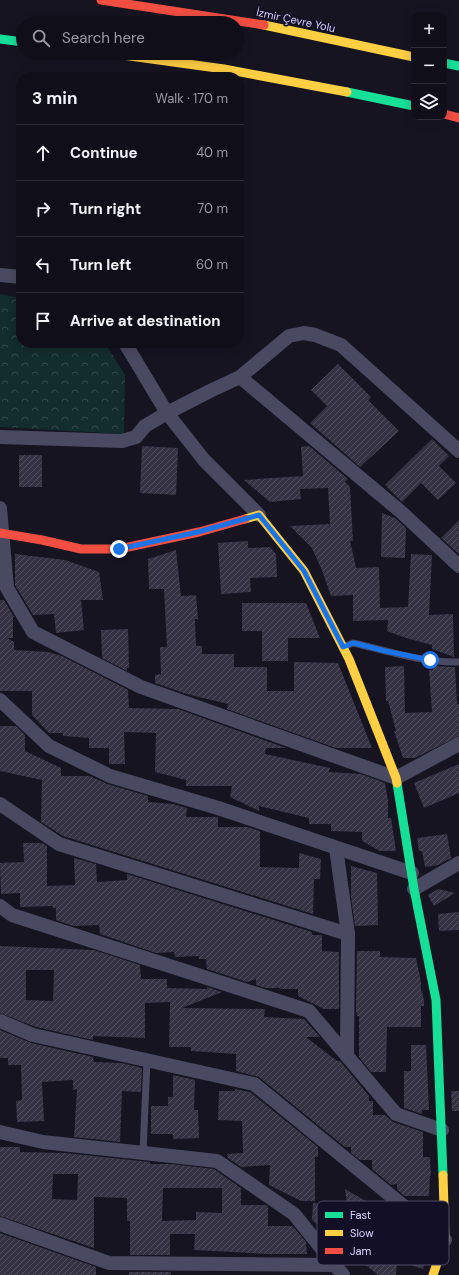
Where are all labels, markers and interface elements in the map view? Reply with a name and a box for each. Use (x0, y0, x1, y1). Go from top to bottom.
street label: İzmir Çevre Yolu (255, 5, 337, 35)
map controls (411, 12, 447, 120)
button: + (411, 12, 447, 48)
search box (16, 16, 244, 60)
icon: search (30, 27, 52, 49)
text: Search here (62, 28, 145, 48)
button: − (411, 48, 447, 84)
button: layers (411, 84, 447, 120)
text: 3 min (32, 87, 77, 109)
text: Walk · 170 m (155, 90, 228, 107)
icon: ahead (32, 142, 54, 164)
text: Continue (70, 143, 138, 163)
text: 40 m (196, 144, 228, 161)
icon: right (32, 198, 54, 220)
text: Turn right (70, 199, 141, 219)
text: 70 m (197, 200, 228, 217)
icon: left (32, 254, 54, 276)
text: Turn left (70, 255, 131, 275)
text: 60 m (196, 256, 228, 273)
icon: arrive (32, 310, 54, 332)
text: Arrive at destination (70, 311, 221, 331)
route end (110, 540, 128, 558)
route start (421, 651, 439, 669)
legend (317, 1201, 449, 1265)
text: Fast (350, 1208, 371, 1222)
text: Slow (350, 1226, 374, 1240)
text: Jam (350, 1244, 371, 1258)

